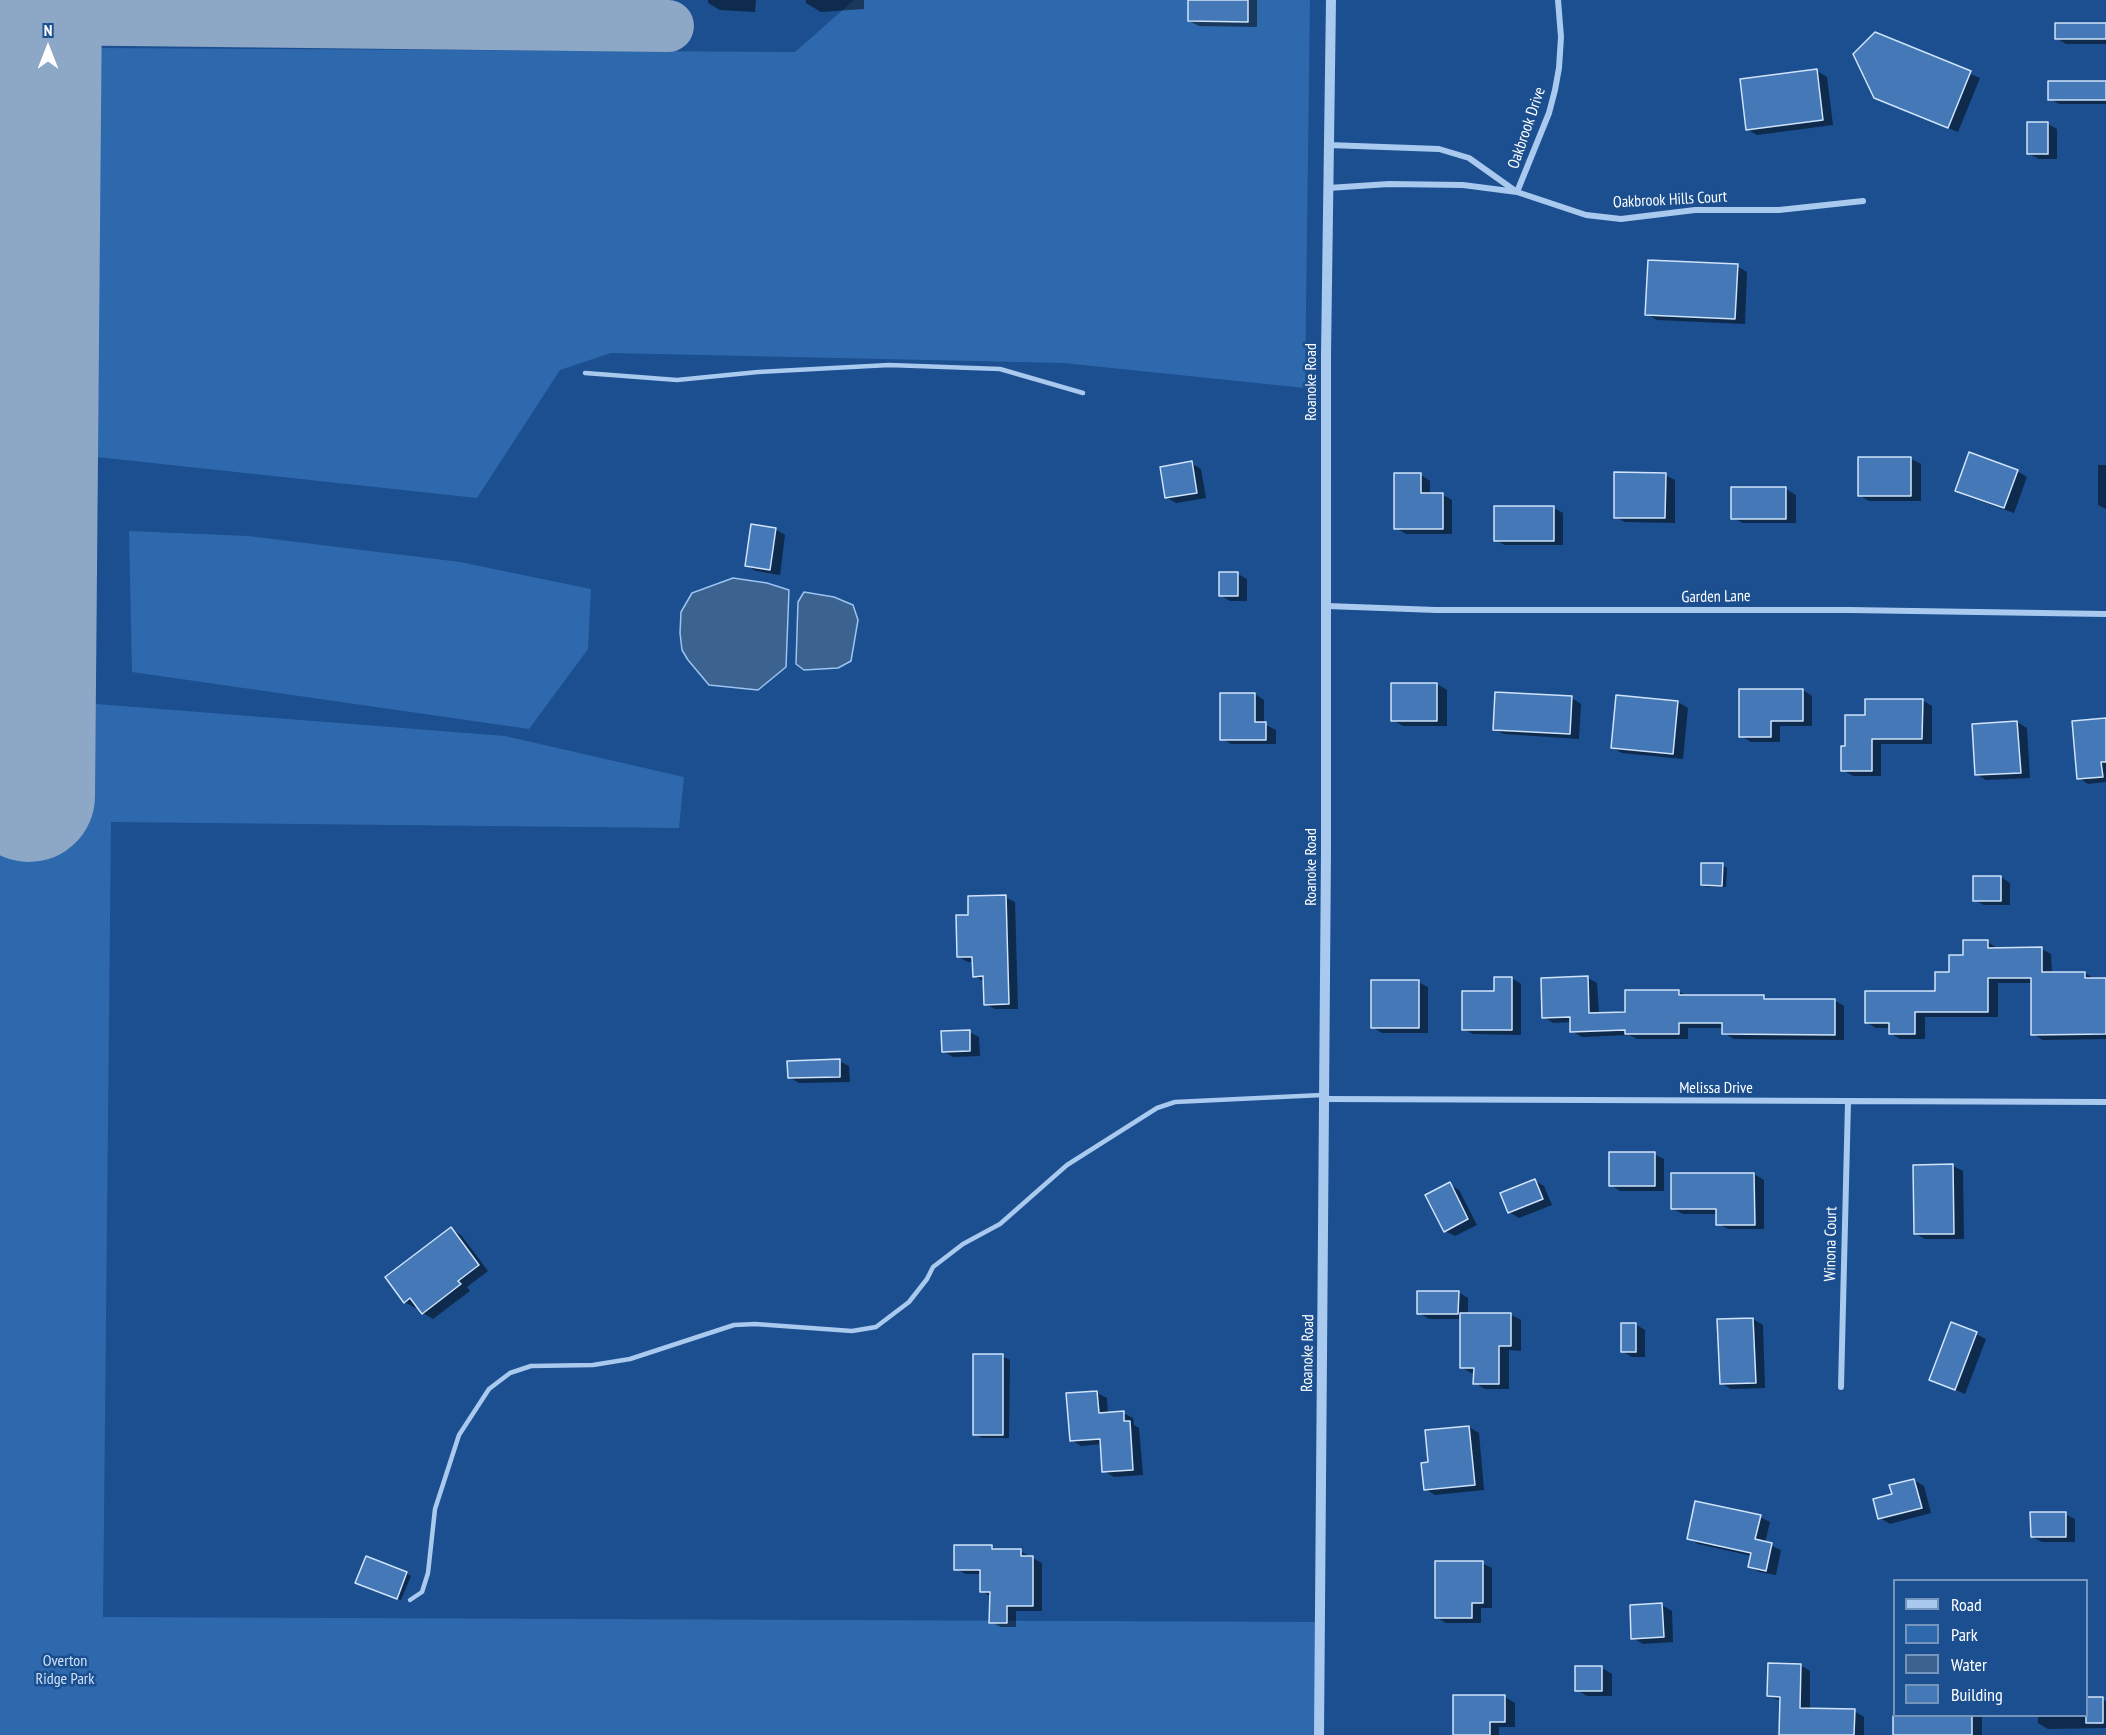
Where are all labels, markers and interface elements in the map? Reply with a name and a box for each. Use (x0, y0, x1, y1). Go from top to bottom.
north arrow (18, 18, 78, 78)
text: N (44, 20, 52, 40)
street label: Oakbrook Drive (1504, 85, 1550, 171)
street label: Oakbrook Hills Court (1612, 187, 1728, 213)
street label: Roanoke Road (1301, 343, 1321, 421)
street label: Garden Lane (1681, 587, 1751, 607)
street label: Roanoke Road (1301, 828, 1321, 906)
street label: Melissa Drive (1679, 1078, 1753, 1098)
street label: Winona Court (1821, 1206, 1841, 1282)
street label: Roanoke Road (1298, 1314, 1318, 1392)
legend (1893, 1579, 2088, 1717)
text: Road (1951, 1593, 1982, 1616)
text: Park (1951, 1623, 1978, 1646)
park label: Overton Ridge Park (36, 1651, 94, 1689)
text: Water (1951, 1653, 1987, 1676)
text: Building (1951, 1683, 2003, 1706)

